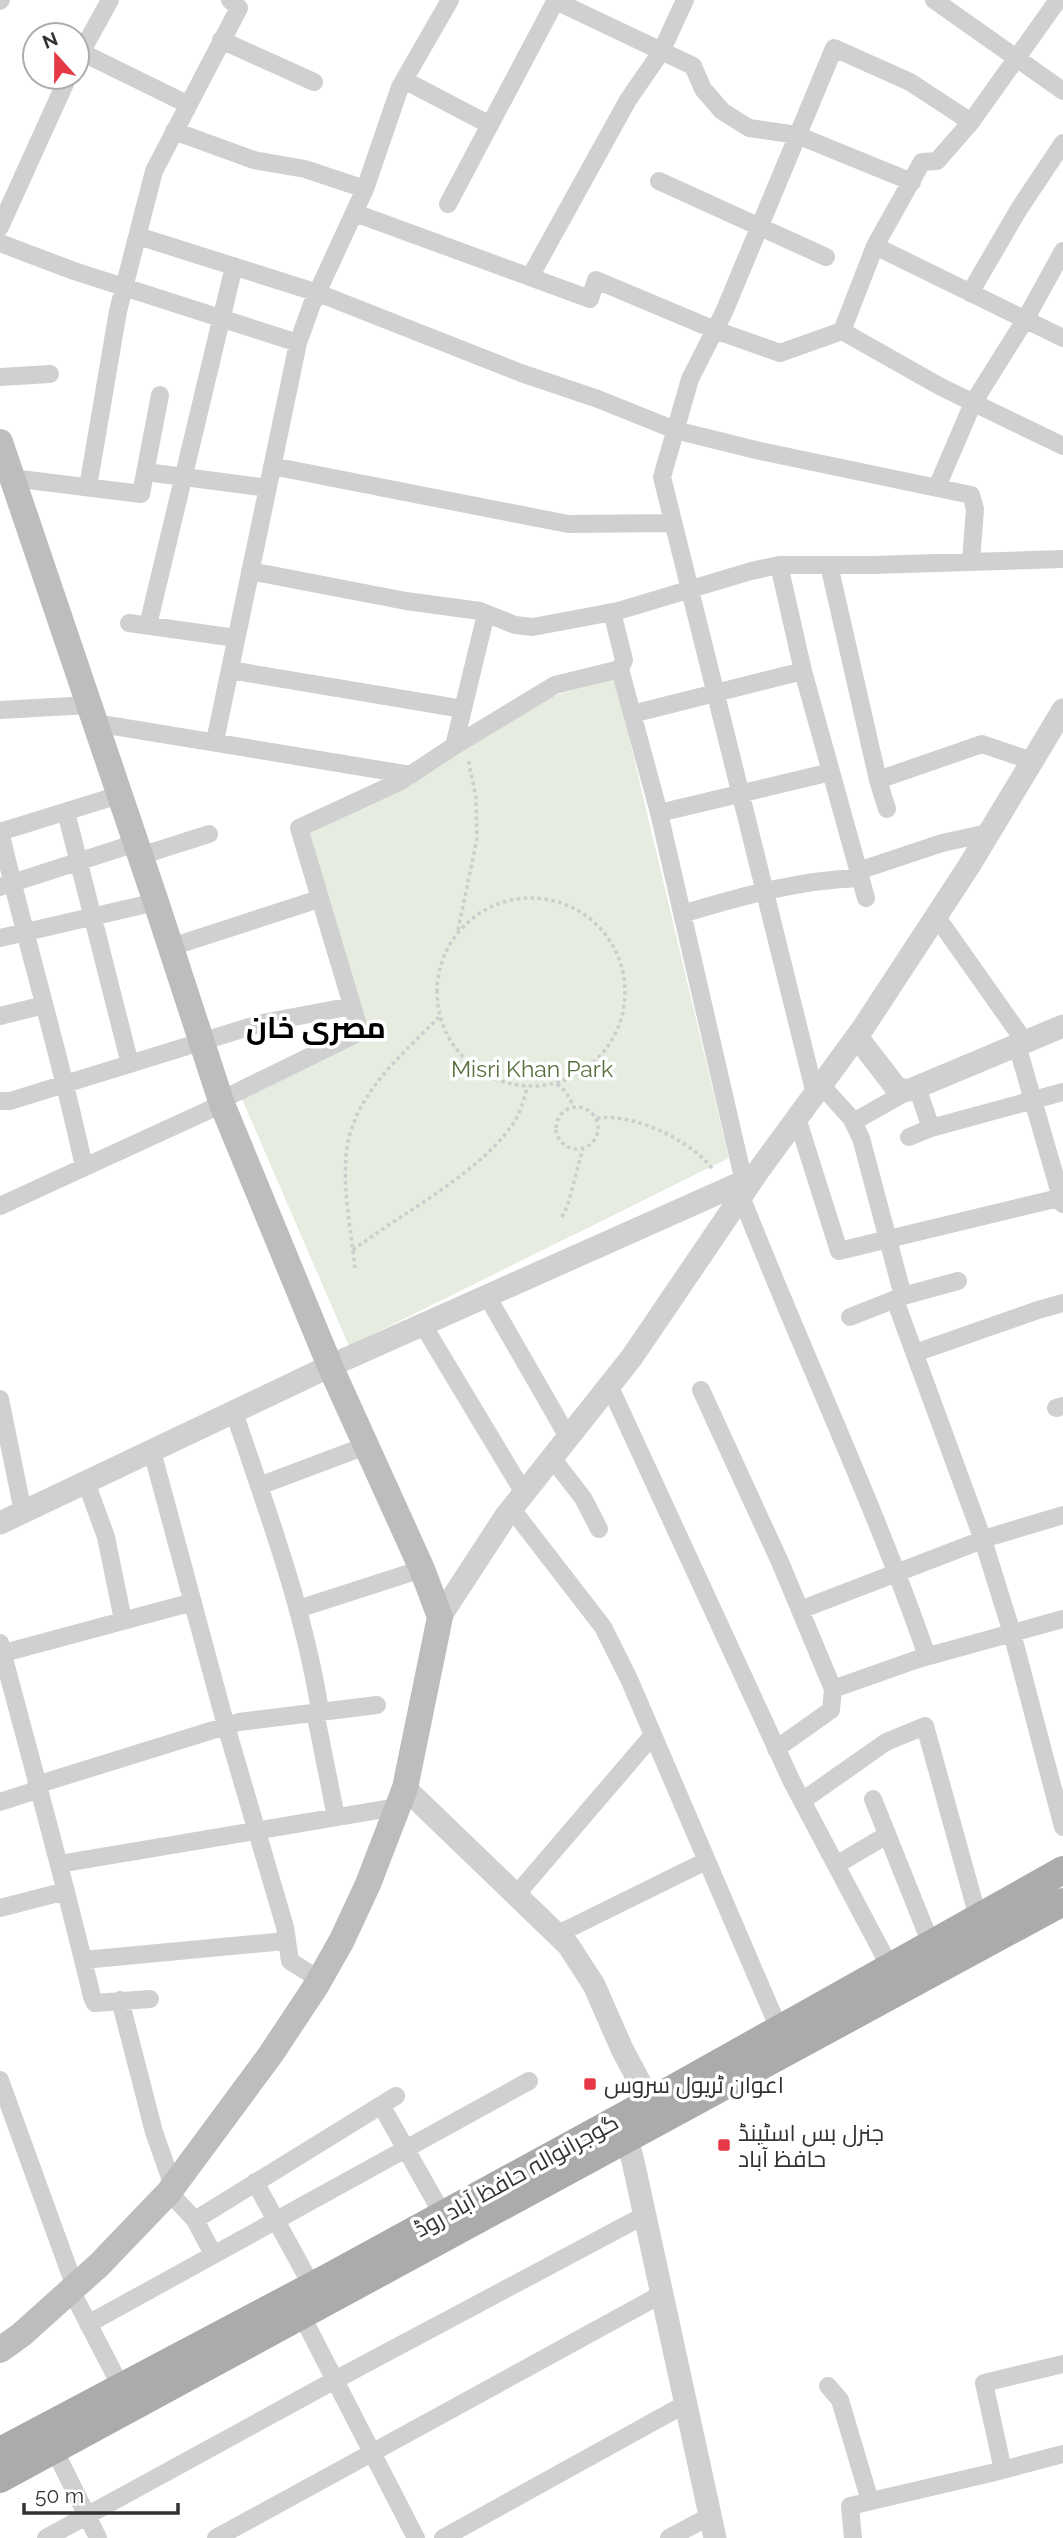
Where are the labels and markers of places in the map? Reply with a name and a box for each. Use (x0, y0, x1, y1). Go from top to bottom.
place label: اعوان ٹریول سروس (604, 2071, 784, 2099)
marker: اعوان ٹریول سروس (582, 2076, 598, 2092)
place label: جنرل بس اسٹینڈ حافظ آباد (738, 2119, 884, 2172)
marker: جنرل بس اسٹینڈ حافظ آباد (716, 2137, 732, 2153)

